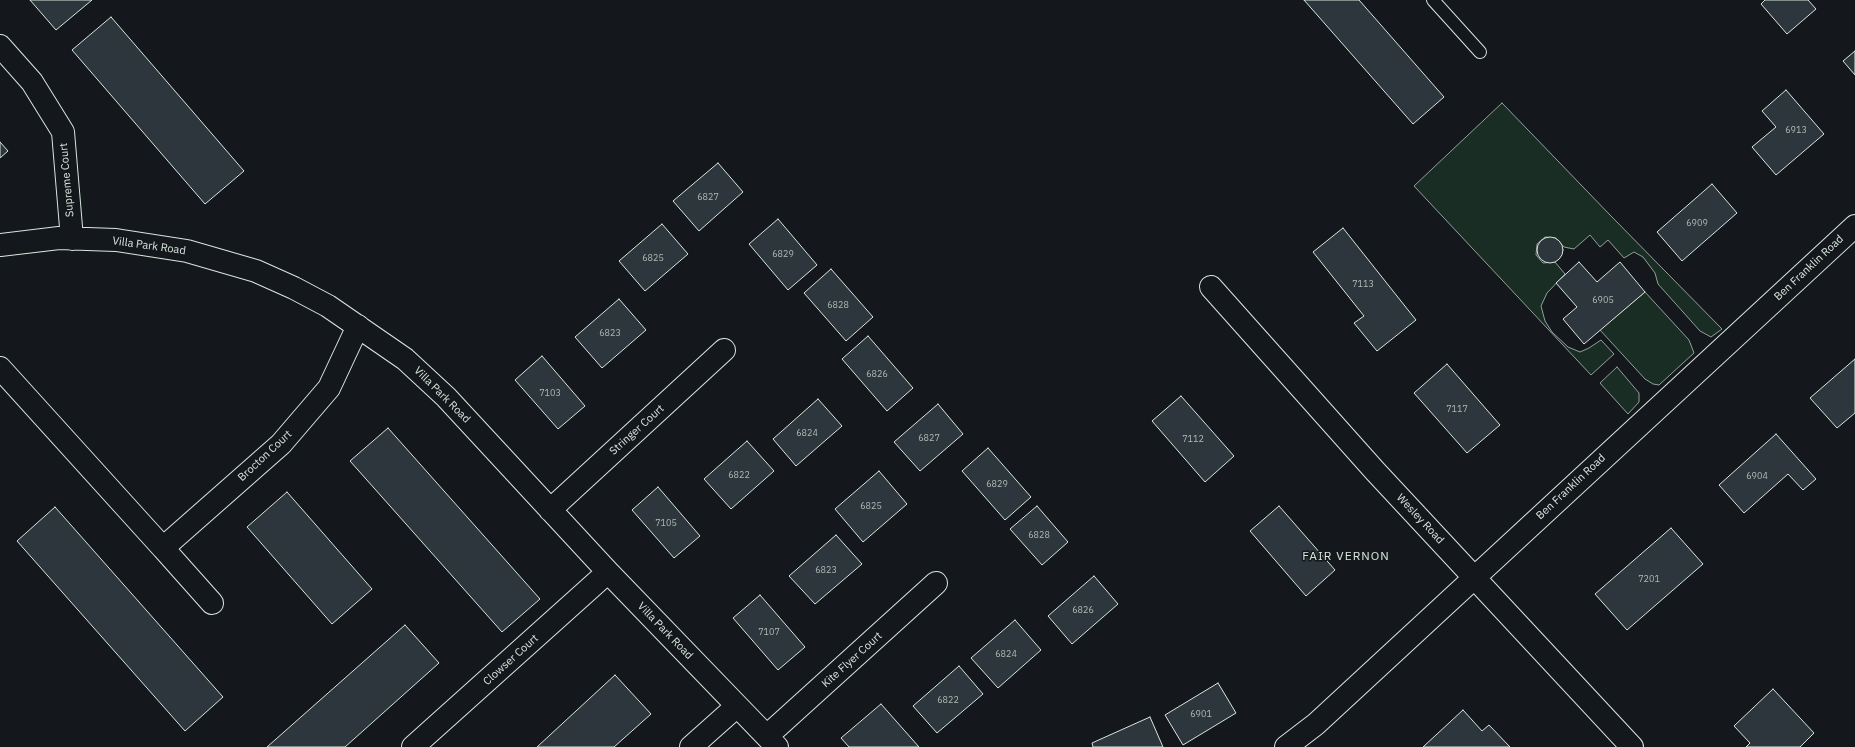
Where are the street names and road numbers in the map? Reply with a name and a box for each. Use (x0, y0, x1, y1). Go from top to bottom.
street label: Supreme Court (57, 142, 77, 218)
street label: Ben Franklin Road (1772, 233, 1846, 303)
street label: Villa Park Road (111, 234, 187, 258)
street label: Villa Park Road (411, 364, 473, 426)
street label: Stringer Court (607, 402, 667, 458)
street label: Brocton Court (235, 428, 295, 484)
street label: Ben Franklin Road (1534, 452, 1608, 522)
street label: Wesley Road (1394, 491, 1446, 547)
street label: Villa Park Road (635, 600, 695, 662)
street label: Kite Flyer Court (819, 630, 885, 690)
street label: Clowser Court (481, 632, 541, 688)

